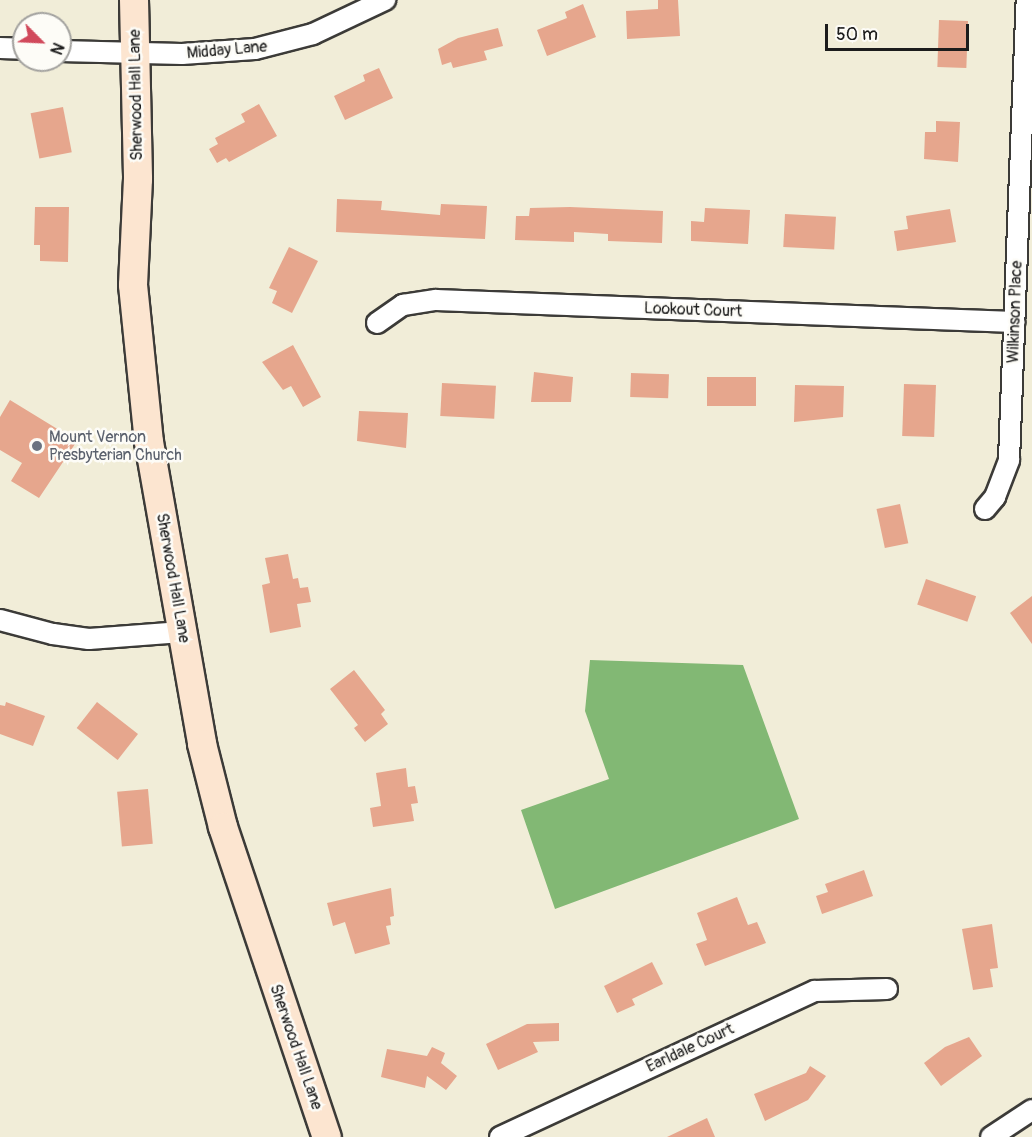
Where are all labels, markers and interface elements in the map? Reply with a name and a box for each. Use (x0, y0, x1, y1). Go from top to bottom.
north arrow (12, 12, 72, 72)
scale bar (828, 12, 972, 50)
text: 50 m (836, 23, 878, 46)
street label: Sherwood Hall Lane (125, 29, 147, 161)
street label: Midday Lane (186, 37, 268, 63)
text: N (45, 39, 68, 58)
street label: Wilkinson Place (1004, 260, 1026, 364)
street label: Lookout Court (644, 299, 742, 321)
place label: Mount Vernon Presbyterian Church (49, 427, 182, 465)
marker: Mount Vernon Presbyterian Church (30, 439, 44, 453)
street label: Sherwood Hall Lane (152, 512, 194, 644)
street label: Sherwood Hall Lane (266, 982, 326, 1112)
street label: Earldale Court (643, 1019, 737, 1077)

